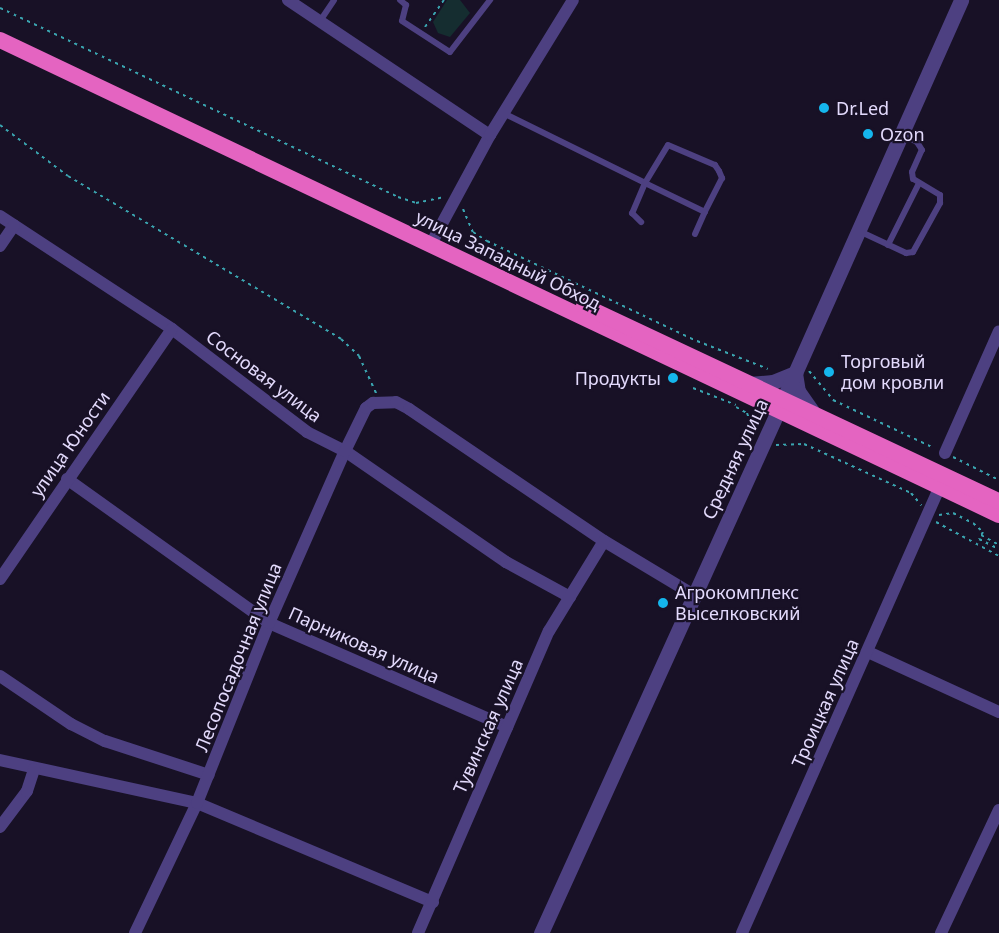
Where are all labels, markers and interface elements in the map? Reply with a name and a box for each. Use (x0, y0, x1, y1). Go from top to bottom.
place label: Dr.Led (836, 97, 889, 119)
marker: Dr.Led (817, 101, 831, 115)
place label: Ozon (880, 123, 925, 145)
marker: Ozon (861, 127, 875, 141)
street label: улица Западный Обход (412, 206, 604, 314)
street label: Сосновая улица (202, 326, 326, 426)
place label: Торговый дом кровли (841, 351, 944, 394)
marker: Торговый дом кровли (822, 365, 836, 379)
place label: Продукты (575, 367, 661, 389)
marker: Продукты (666, 371, 680, 385)
street label: улица Юности (26, 387, 114, 501)
street label: Средняя улица (698, 395, 772, 523)
street label: Лесопосадочная улица (190, 560, 286, 754)
place label: Агрокомплекс Выселковский (675, 582, 800, 624)
marker: Агрокомплекс Выселковский (656, 596, 670, 610)
street label: Парниковая улица (285, 602, 443, 688)
street label: Троицкая улица (787, 635, 863, 771)
street label: Тувинская улица (449, 655, 527, 797)

